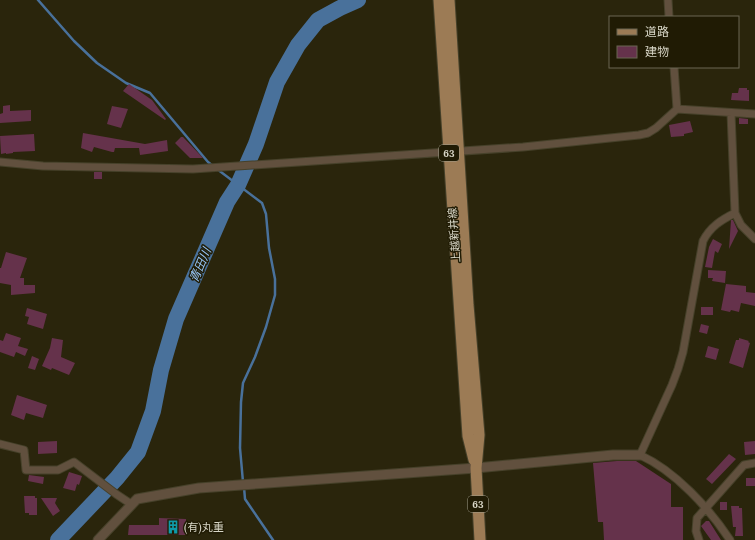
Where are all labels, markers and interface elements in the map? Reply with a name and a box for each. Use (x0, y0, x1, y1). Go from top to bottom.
legend (609, 16, 739, 68)
text: 道路 (645, 24, 669, 39)
text: 建物 (645, 44, 669, 59)
road number: 63 (439, 145, 459, 161)
street label: 上越新井線 (445, 207, 463, 263)
water label: 青田川 (186, 244, 215, 285)
road number: 63 (468, 496, 488, 512)
building icon: (有)丸重 (165, 519, 181, 535)
place label: (有)丸重 (184, 520, 224, 535)

